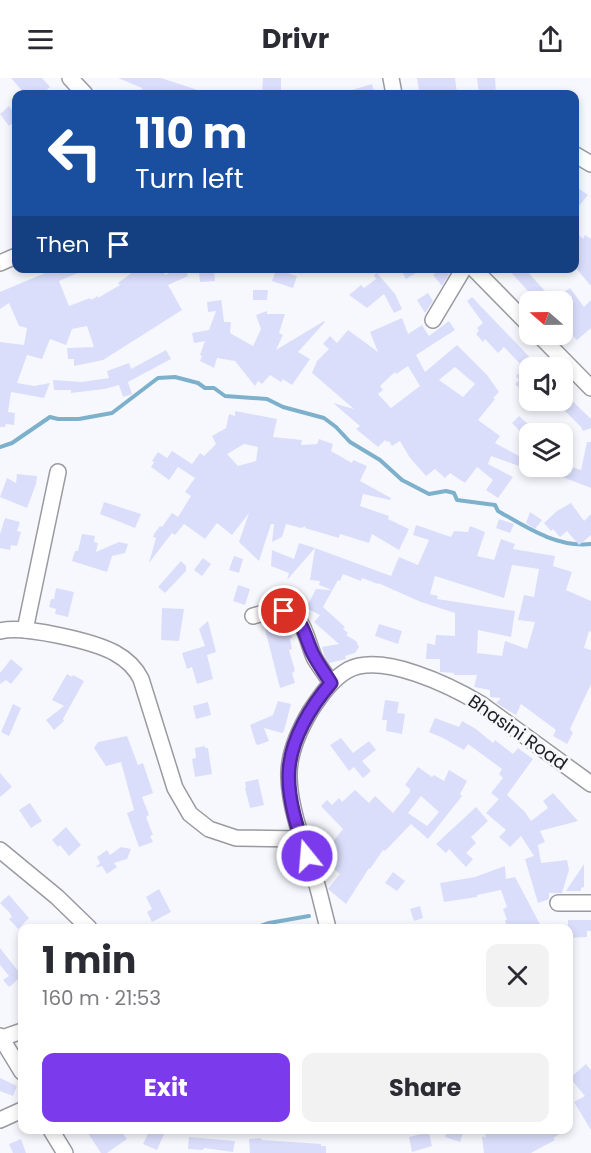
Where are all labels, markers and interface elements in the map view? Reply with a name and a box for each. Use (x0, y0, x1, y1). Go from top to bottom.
text: Drivr (262, 20, 329, 57)
icon: menu (24, 23, 57, 56)
icon: share (534, 23, 567, 56)
text: 110 m (135, 104, 247, 163)
icon: left (36, 114, 114, 192)
text: Turn left (135, 160, 244, 197)
icon: arrive (102, 228, 135, 261)
text: Then (36, 229, 90, 260)
north arrow (519, 291, 573, 345)
map controls (519, 291, 573, 477)
button: sound (519, 357, 573, 411)
button: layers (519, 423, 573, 477)
pin (258, 585, 309, 636)
icon: arrive (267, 594, 300, 627)
street label: Bhasini Road (463, 688, 573, 776)
position arrow (275, 824, 339, 888)
text: 1 min (42, 935, 136, 986)
button: close (486, 944, 549, 1007)
text: 160 m · 21:53 (42, 984, 161, 1012)
button: Exit (42, 1053, 290, 1122)
button: Share (302, 1053, 549, 1122)

